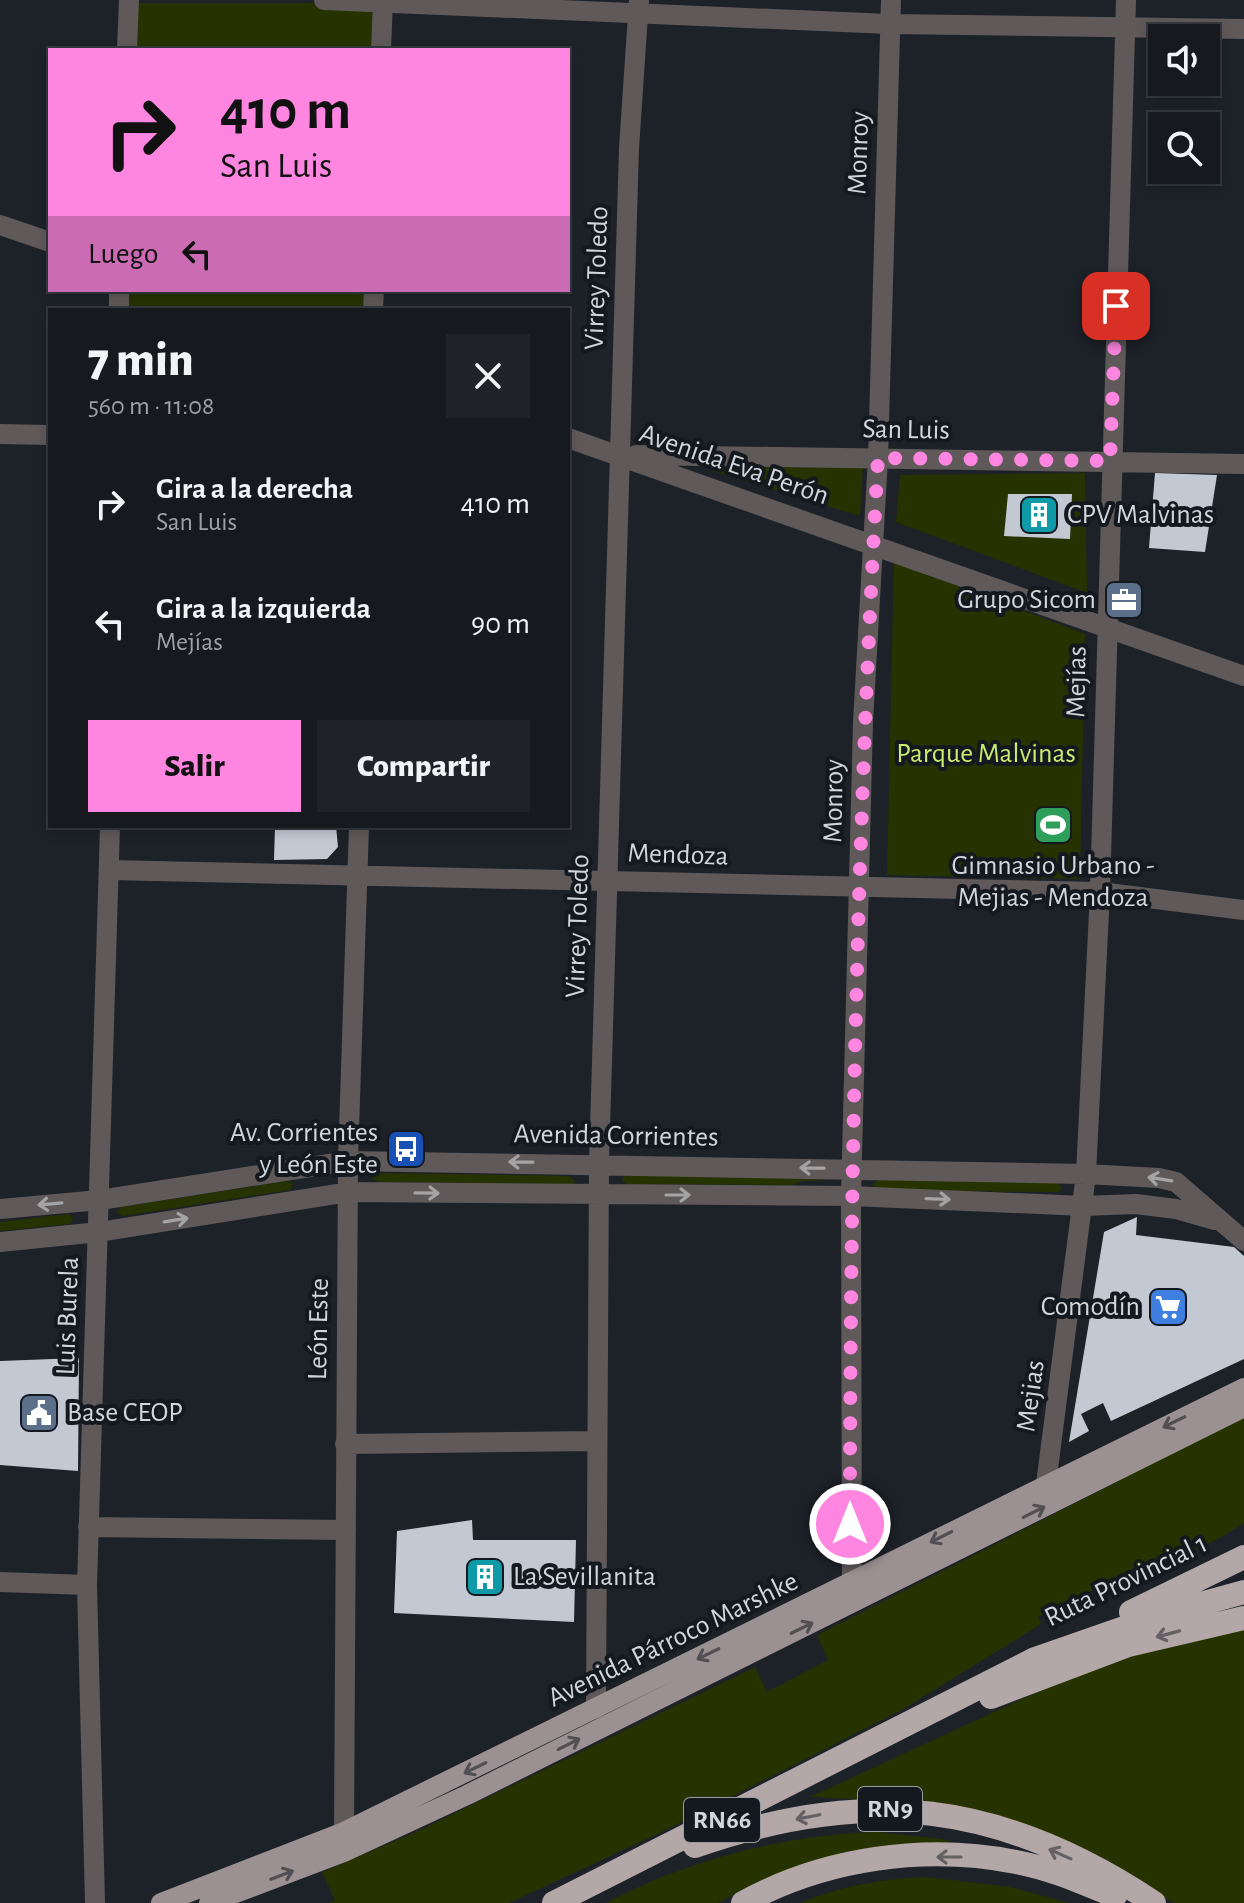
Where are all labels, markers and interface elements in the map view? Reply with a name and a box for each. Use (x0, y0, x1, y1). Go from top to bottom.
map controls (1148, 24, 1220, 184)
button: sound (1148, 24, 1220, 96)
icon: right (88, 80, 192, 184)
text: 410 m (220, 83, 351, 139)
street label: Monroy (844, 111, 874, 195)
button: search (1148, 112, 1220, 184)
text: San Luis (220, 148, 332, 184)
street label: Virrey Toledo (580, 206, 614, 350)
icon: left (175, 232, 219, 276)
text: Luego (88, 239, 159, 269)
pin (1082, 272, 1150, 340)
icon: arrive (1094, 284, 1138, 328)
button: close (446, 334, 530, 418)
text: 7 min (88, 337, 194, 385)
text: 560 m · 11:08 (88, 393, 214, 419)
street label: San Luis (862, 415, 950, 445)
street label: Avenida Eva Perón (636, 420, 832, 510)
text: Gira a la derecha (156, 474, 353, 504)
icon: right (88, 482, 132, 526)
text: 410 m (460, 489, 530, 519)
building icon: CPV Malvinas (1018, 494, 1060, 536)
place label: CPV Malvinas (1067, 501, 1214, 529)
text: San Luis (156, 509, 237, 535)
office icon: Grupo Sicom (1103, 579, 1145, 621)
place label: Grupo Sicom (957, 586, 1096, 614)
text: Gira a la izquierda (156, 594, 371, 624)
icon: left (88, 602, 132, 646)
text: 90 m (471, 609, 530, 639)
text: Mejías (156, 629, 223, 655)
street label: Mejías (1062, 646, 1092, 718)
button: Salir (88, 720, 301, 812)
button: Compartir (317, 720, 530, 812)
park label: Parque Malvinas (896, 740, 1076, 768)
street label: Monroy (819, 759, 849, 843)
sports icon: Gimnasio Urbano - Mejias - Mendoza (1032, 804, 1074, 846)
street label: Mendoza (627, 839, 729, 871)
place label: Gimnasio Urbano - Mejias - Mendoza (951, 852, 1155, 912)
street label: Virrey Toledo (561, 854, 595, 998)
place label: Av. Corrientes y León Este (230, 1119, 378, 1179)
street label: Avenida Corrientes (513, 1120, 719, 1152)
bus stop icon: Av. Corrientes y León Este (385, 1128, 427, 1170)
one-way arrow (508, 1154, 535, 1170)
one-way arrow (799, 1160, 826, 1175)
one-way arrow (1147, 1171, 1173, 1186)
one-way arrow (413, 1185, 440, 1201)
one-way arrow (664, 1187, 691, 1203)
one-way arrow (924, 1192, 951, 1207)
one-way arrow (37, 1197, 64, 1212)
one-way arrow (163, 1211, 188, 1226)
street label: Luis Burela (52, 1256, 84, 1376)
street label: León Este (304, 1278, 334, 1380)
supermarket icon: Comodín (1147, 1286, 1189, 1328)
place label: Comodín (1041, 1293, 1140, 1321)
street label: Mejias (1012, 1358, 1050, 1434)
public building icon: Base CEOP (18, 1392, 60, 1434)
place label: Base CEOP (67, 1399, 183, 1427)
one-way arrow (1162, 1415, 1186, 1430)
position arrow (808, 1482, 892, 1566)
one-way arrow (1022, 1503, 1046, 1519)
one-way arrow (929, 1530, 953, 1546)
street label: Ruta Provincial 1 (1040, 1530, 1212, 1632)
building icon: La Sevillanita (464, 1556, 506, 1598)
place label: La Sevillanita (513, 1563, 656, 1591)
street label: Avenida Párroco Marshke (544, 1567, 802, 1713)
one-way arrow (789, 1620, 813, 1636)
one-way arrow (1155, 1627, 1181, 1642)
one-way arrow (697, 1647, 721, 1662)
one-way arrow (556, 1735, 580, 1751)
one-way arrow (463, 1761, 487, 1777)
road number: RN9 (858, 1787, 922, 1831)
road number: RN66 (684, 1798, 760, 1842)
one-way arrow (796, 1810, 821, 1825)
one-way arrow (1048, 1845, 1073, 1860)
one-way arrow (936, 1849, 963, 1865)
one-way arrow (269, 1867, 294, 1881)

